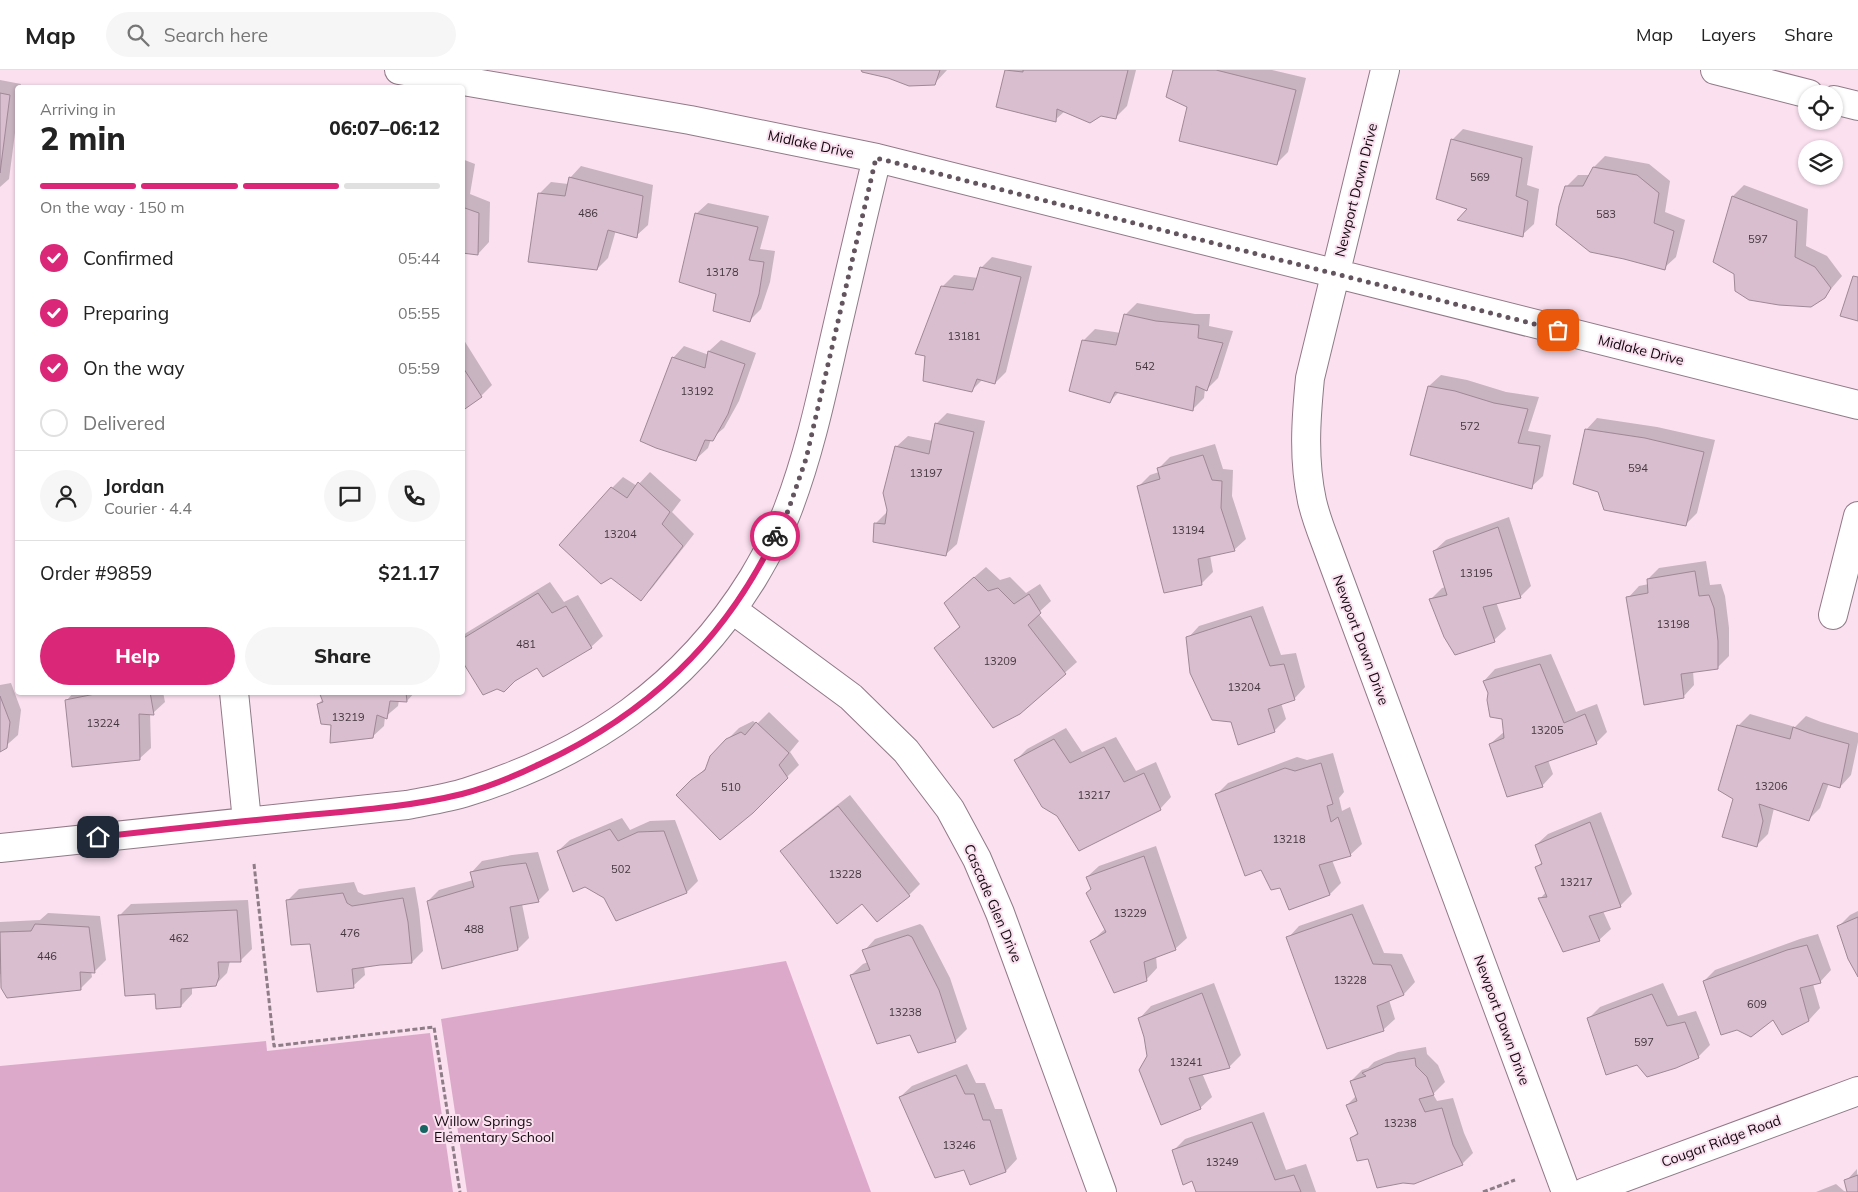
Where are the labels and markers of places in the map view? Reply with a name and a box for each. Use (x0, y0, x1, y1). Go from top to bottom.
pin (1537, 309, 1579, 351)
pin (77, 816, 119, 858)
place label: Willow Springs Elementary School (434, 1112, 554, 1146)
marker: Willow Springs Elementary School (418, 1123, 430, 1135)

